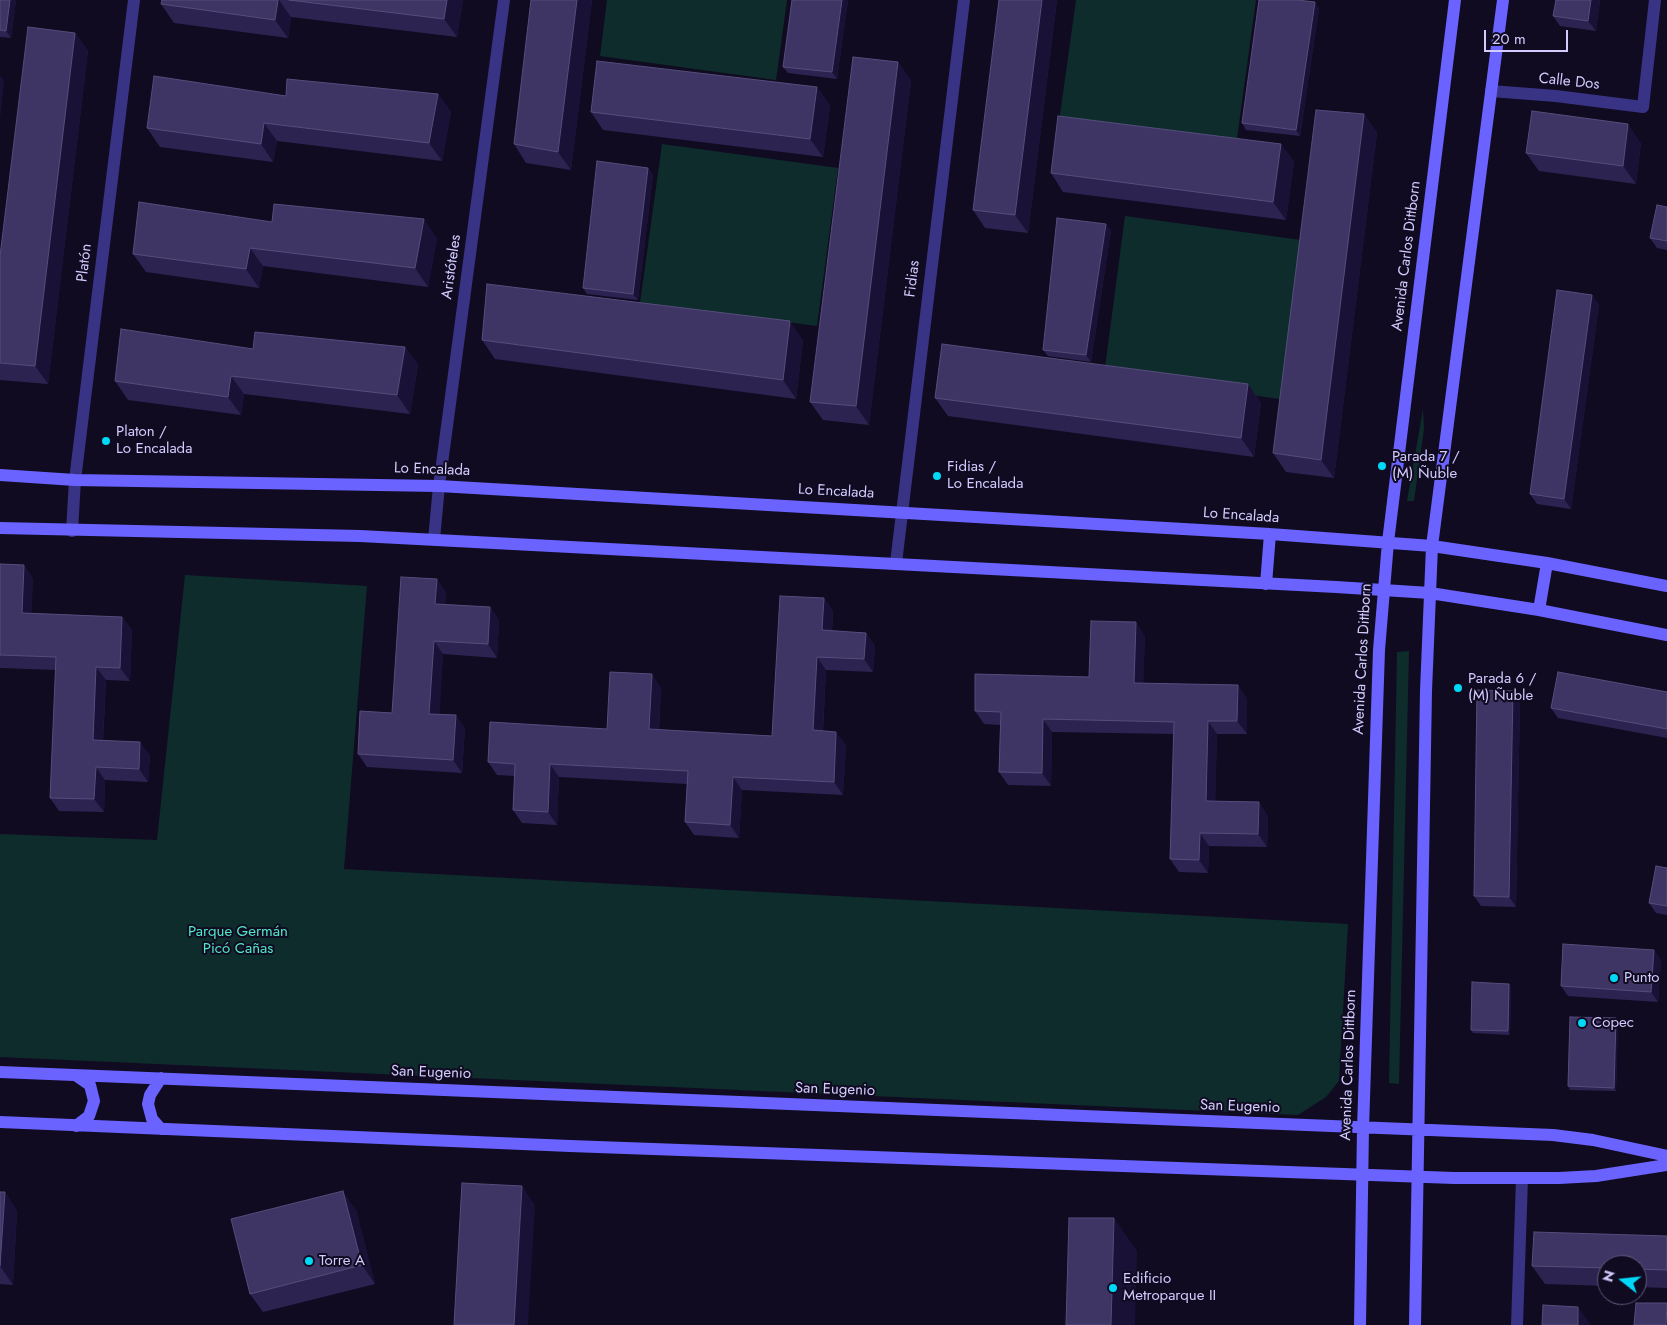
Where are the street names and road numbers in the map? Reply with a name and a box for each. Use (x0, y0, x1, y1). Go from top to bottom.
street label: Calle Dos (1538, 70, 1600, 94)
street label: Avenida Carlos Dittborn (1389, 180, 1425, 332)
street label: Aristóteles (439, 233, 465, 301)
street label: Platón (74, 243, 96, 283)
street label: Fidias (902, 259, 924, 299)
street label: Lo Encalada (394, 460, 470, 480)
street label: Lo Encalada (797, 481, 875, 503)
street label: Lo Encalada (1202, 504, 1280, 528)
street label: Avenida Carlos Dittborn (1350, 583, 1376, 735)
street label: Avenida Carlos Dittborn (1337, 989, 1361, 1141)
street label: San Eugenio (391, 1063, 471, 1083)
street label: San Eugenio (795, 1080, 875, 1100)
street label: San Eugenio (1200, 1097, 1280, 1117)

